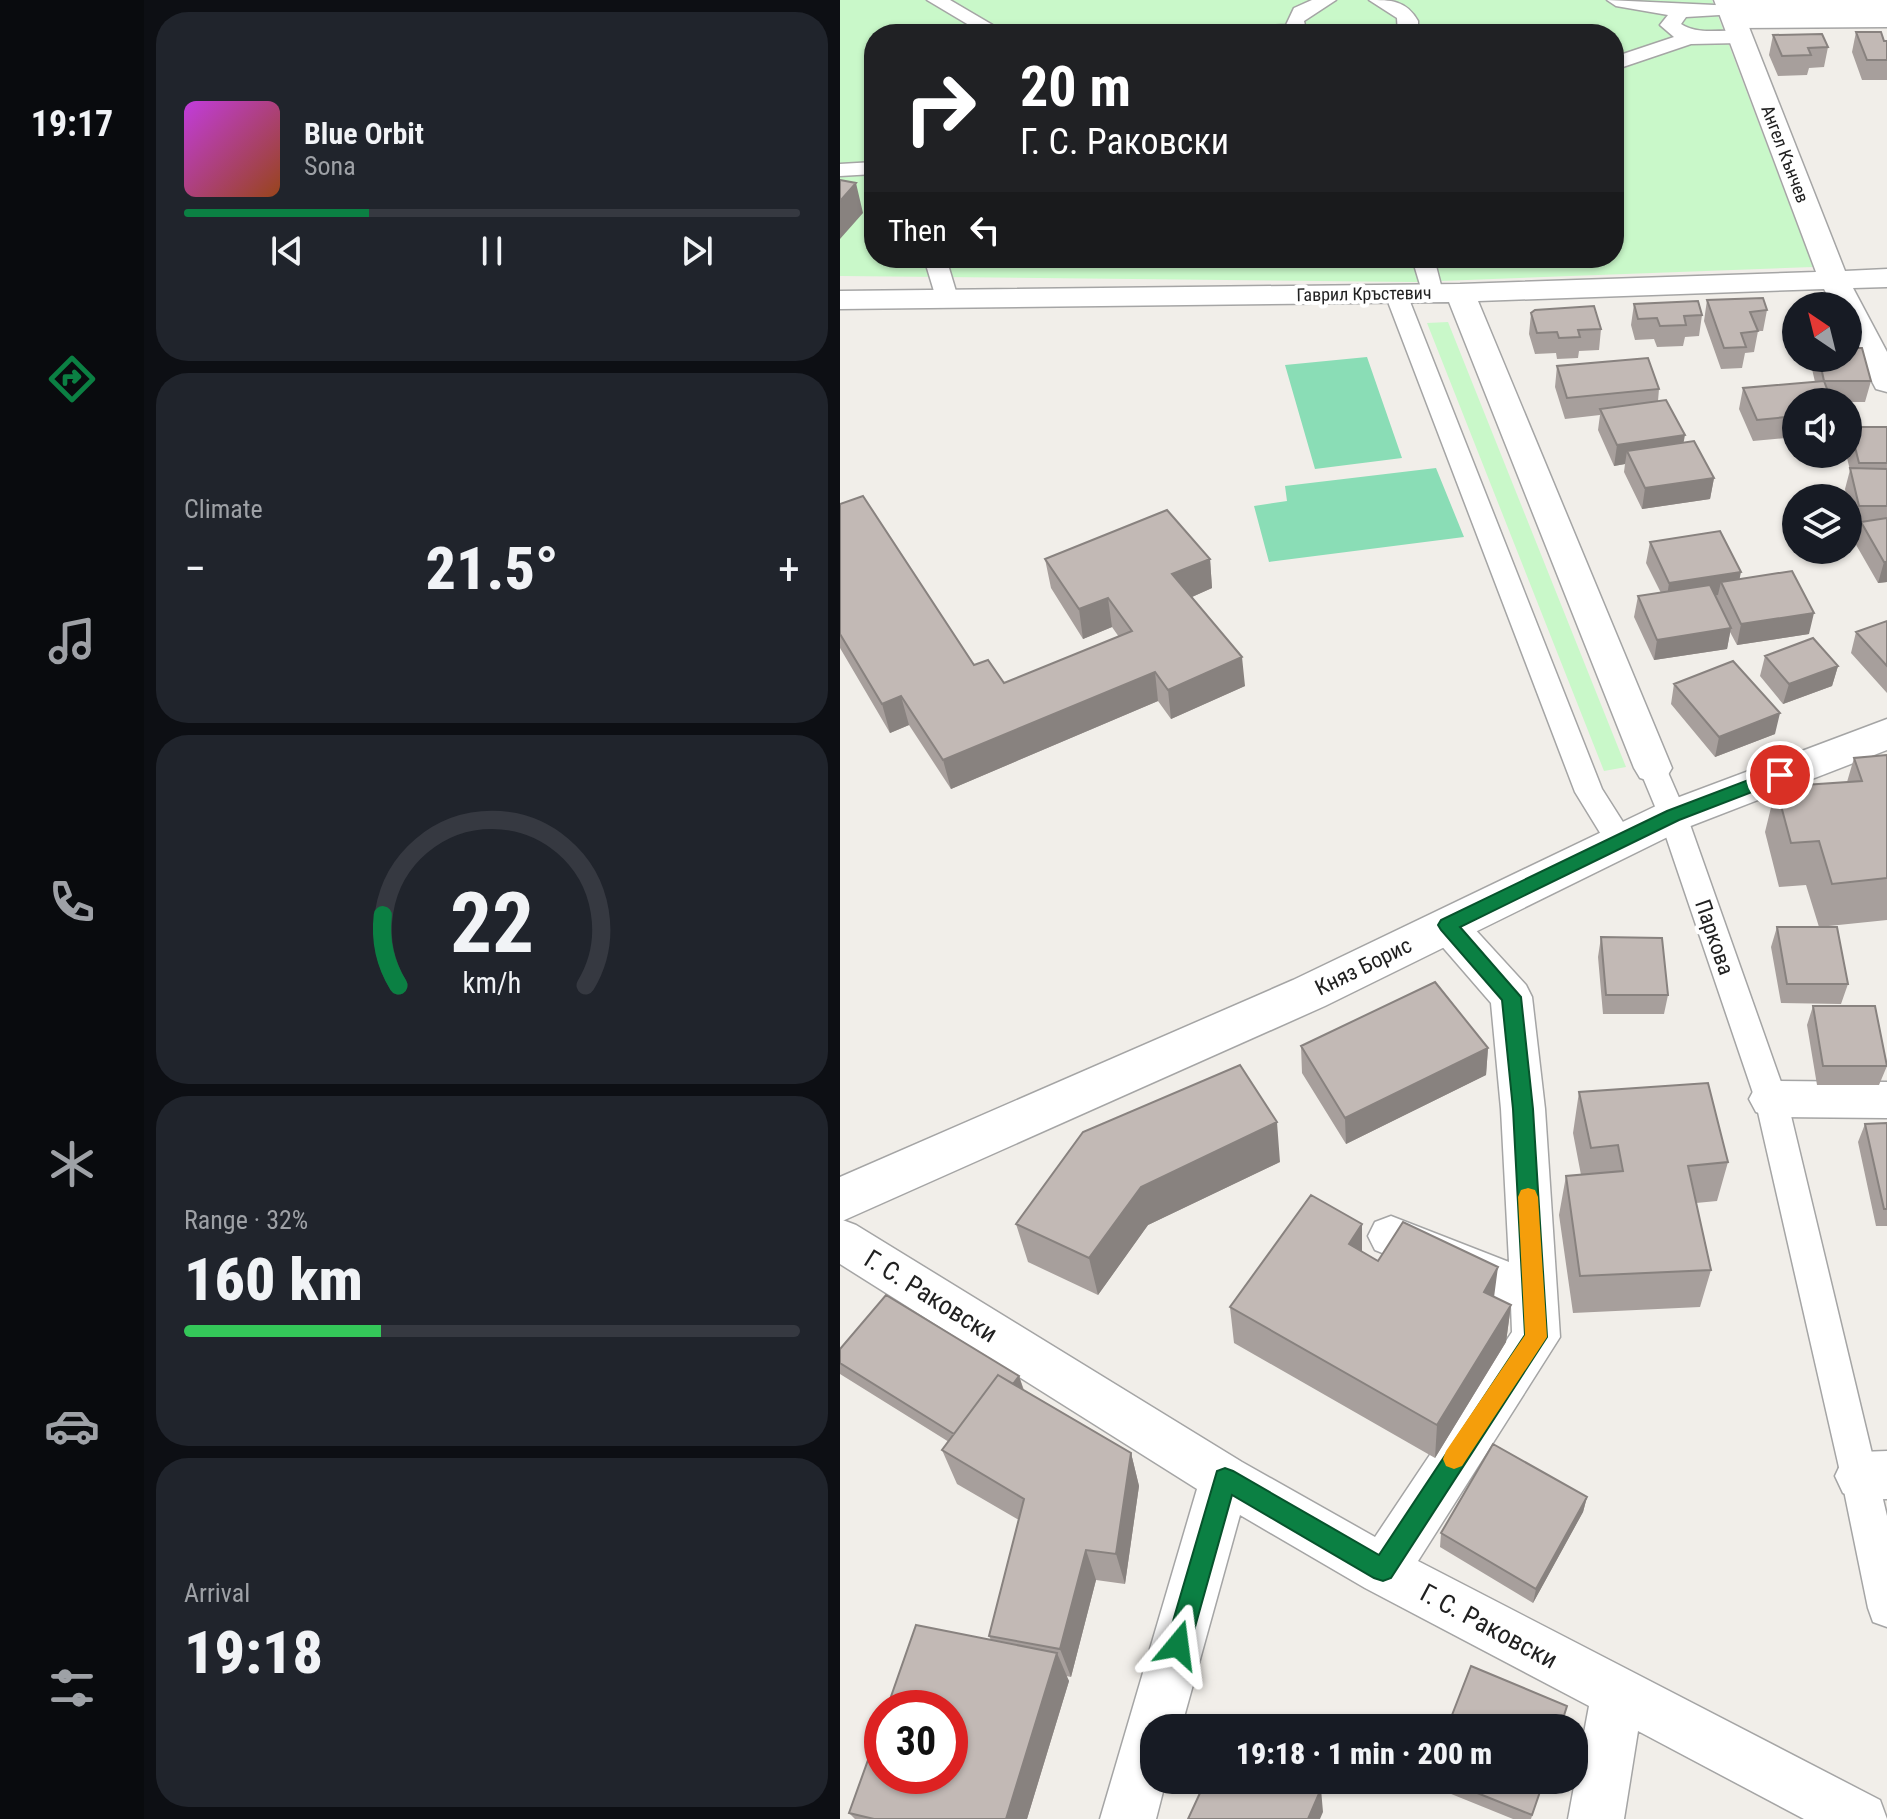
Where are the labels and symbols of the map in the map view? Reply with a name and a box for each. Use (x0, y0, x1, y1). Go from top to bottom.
street label: Ангел Кънчев (1757, 102, 1814, 206)
street label: Гаврил Кръстевич (1296, 282, 1432, 305)
north arrow (1782, 292, 1862, 372)
pin (1746, 741, 1814, 809)
street label: Паркова (1690, 896, 1739, 978)
street label: Княз Борис (1311, 932, 1415, 1001)
street label: Г. С. Раковски (859, 1243, 1003, 1349)
street label: Г. С. Раковски (1415, 1577, 1563, 1675)
position arrow (1136, 1603, 1220, 1687)
speed limit sign: 30 (864, 1690, 968, 1794)

